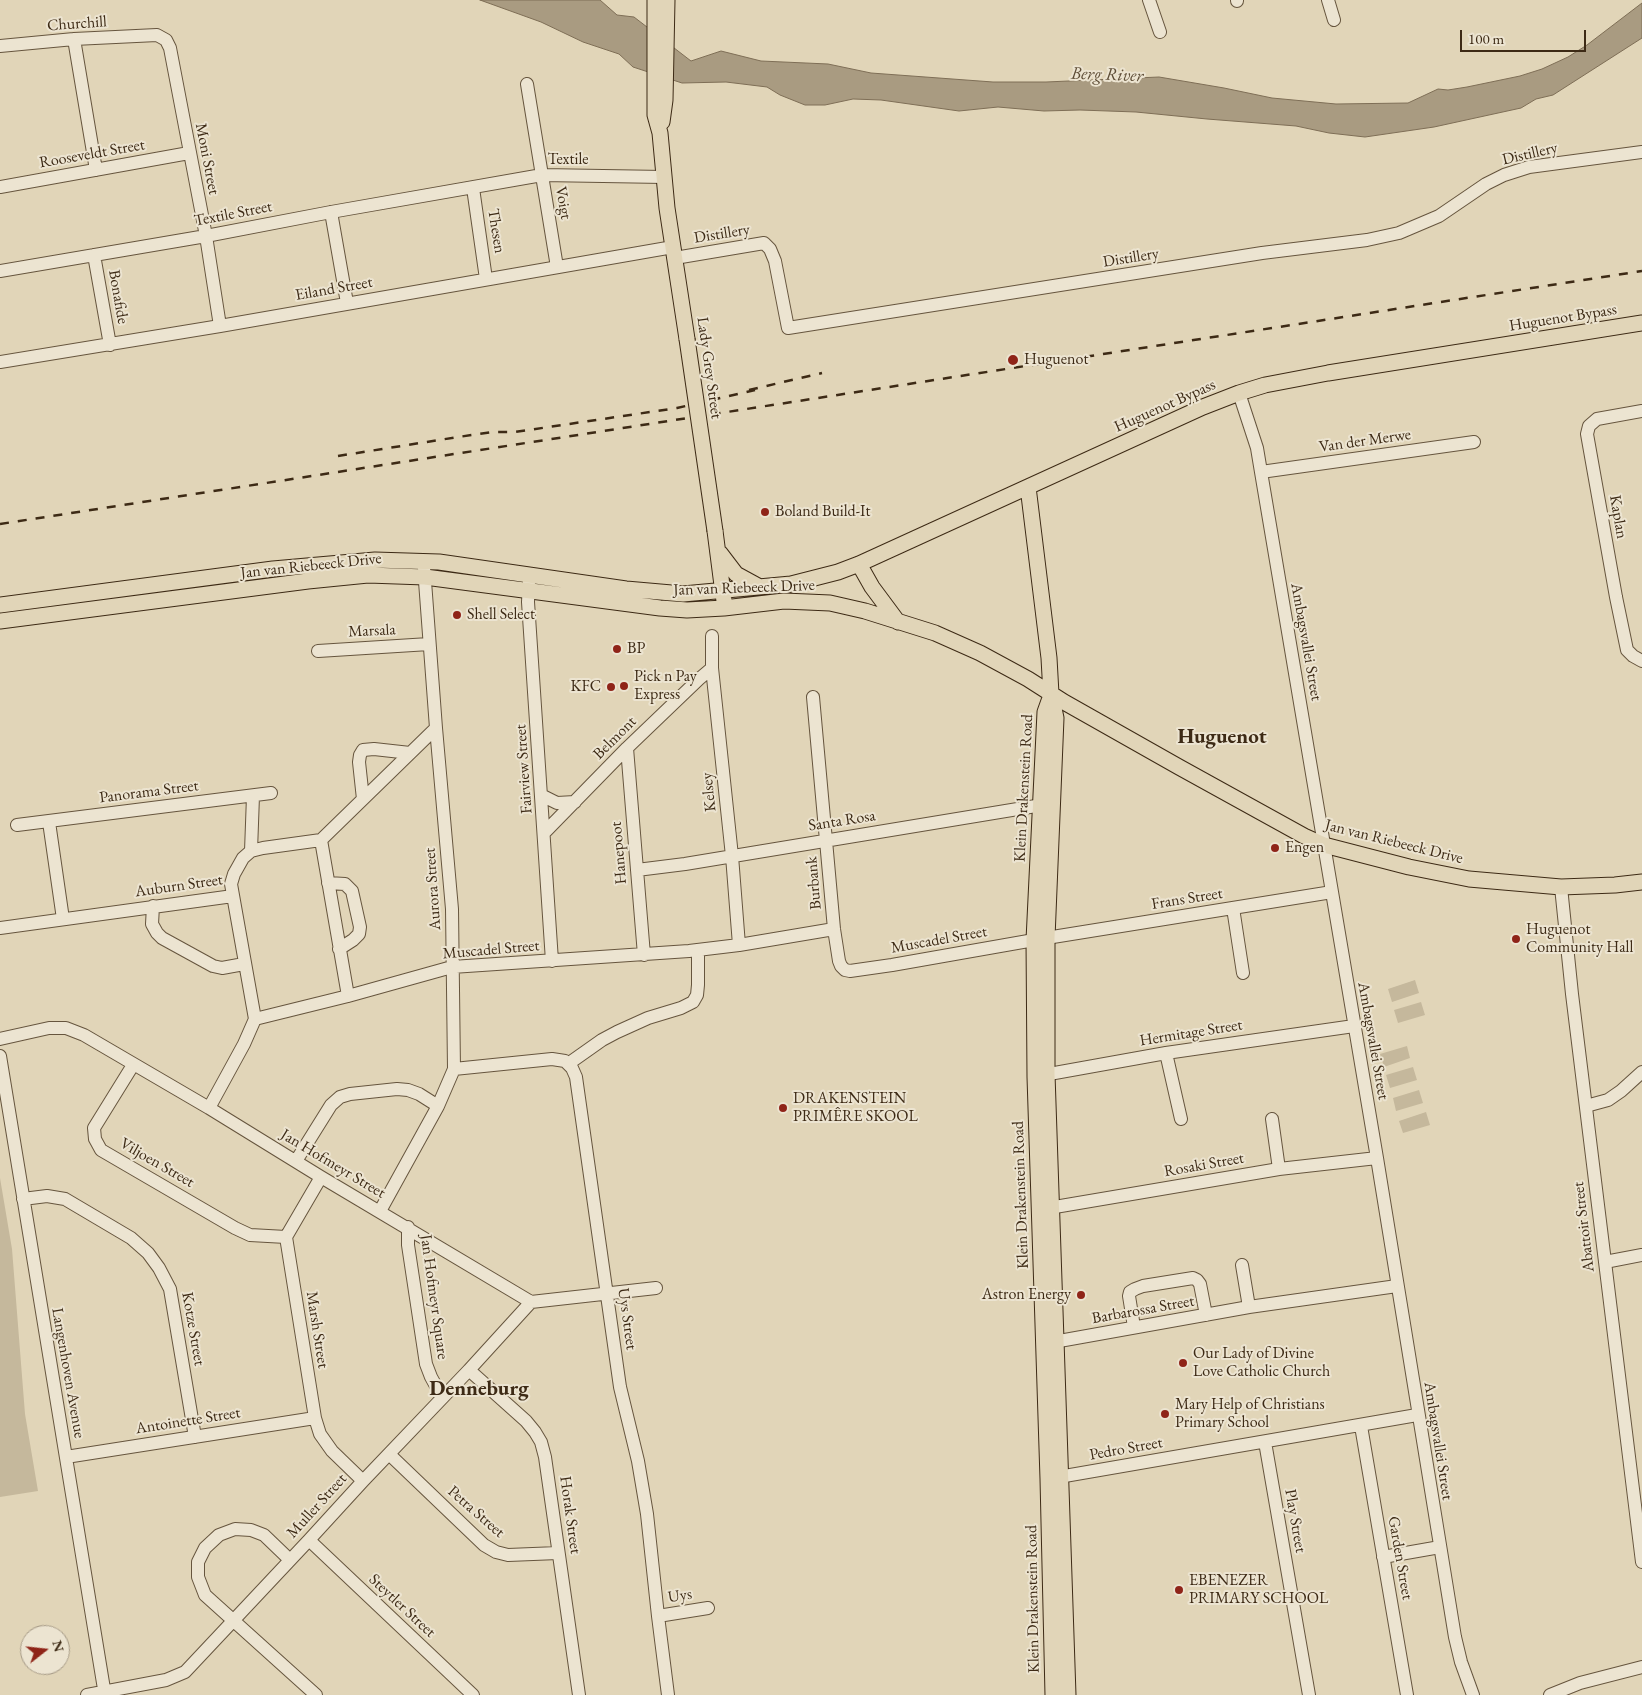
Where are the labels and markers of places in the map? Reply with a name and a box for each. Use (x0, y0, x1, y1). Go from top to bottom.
place label: Huguenot (1024, 350, 1088, 370)
marker: Huguenot (1006, 353, 1020, 367)
place label: Boland Build-It (775, 502, 871, 522)
marker: Boland Build-It (759, 506, 771, 518)
place label: Shell Select (467, 605, 535, 625)
marker: Shell Select (451, 609, 463, 621)
place label: BP (627, 639, 645, 659)
marker: BP (611, 643, 623, 655)
place label: Pick n Pay Express (634, 667, 697, 705)
place label: KFC (571, 677, 601, 697)
marker: Pick n Pay Express (618, 680, 630, 692)
marker: KFC (605, 681, 617, 693)
place label: Engen (1285, 838, 1324, 858)
marker: Engen (1269, 842, 1281, 854)
place label: Huguenot Community Hall (1526, 920, 1633, 958)
marker: Huguenot Community Hall (1510, 933, 1522, 945)
place label: DRAKENSTEIN PRIMÊRE SKOOL (793, 1089, 918, 1127)
marker: DRAKENSTEIN PRIMÊRE SKOOL (777, 1102, 789, 1114)
place label: Astron Energy (982, 1285, 1071, 1305)
marker: Astron Energy (1075, 1289, 1087, 1301)
place label: Our Lady of Divine Love Catholic Church (1193, 1344, 1330, 1382)
marker: Our Lady of Divine Love Catholic Church (1177, 1357, 1189, 1369)
place label: Mary Help of Christians Primary School (1175, 1395, 1325, 1433)
marker: Mary Help of Christians Primary School (1159, 1408, 1171, 1420)
place label: EBENEZER PRIMARY SCHOOL (1189, 1571, 1328, 1609)
marker: EBENEZER PRIMARY SCHOOL (1173, 1584, 1185, 1596)

